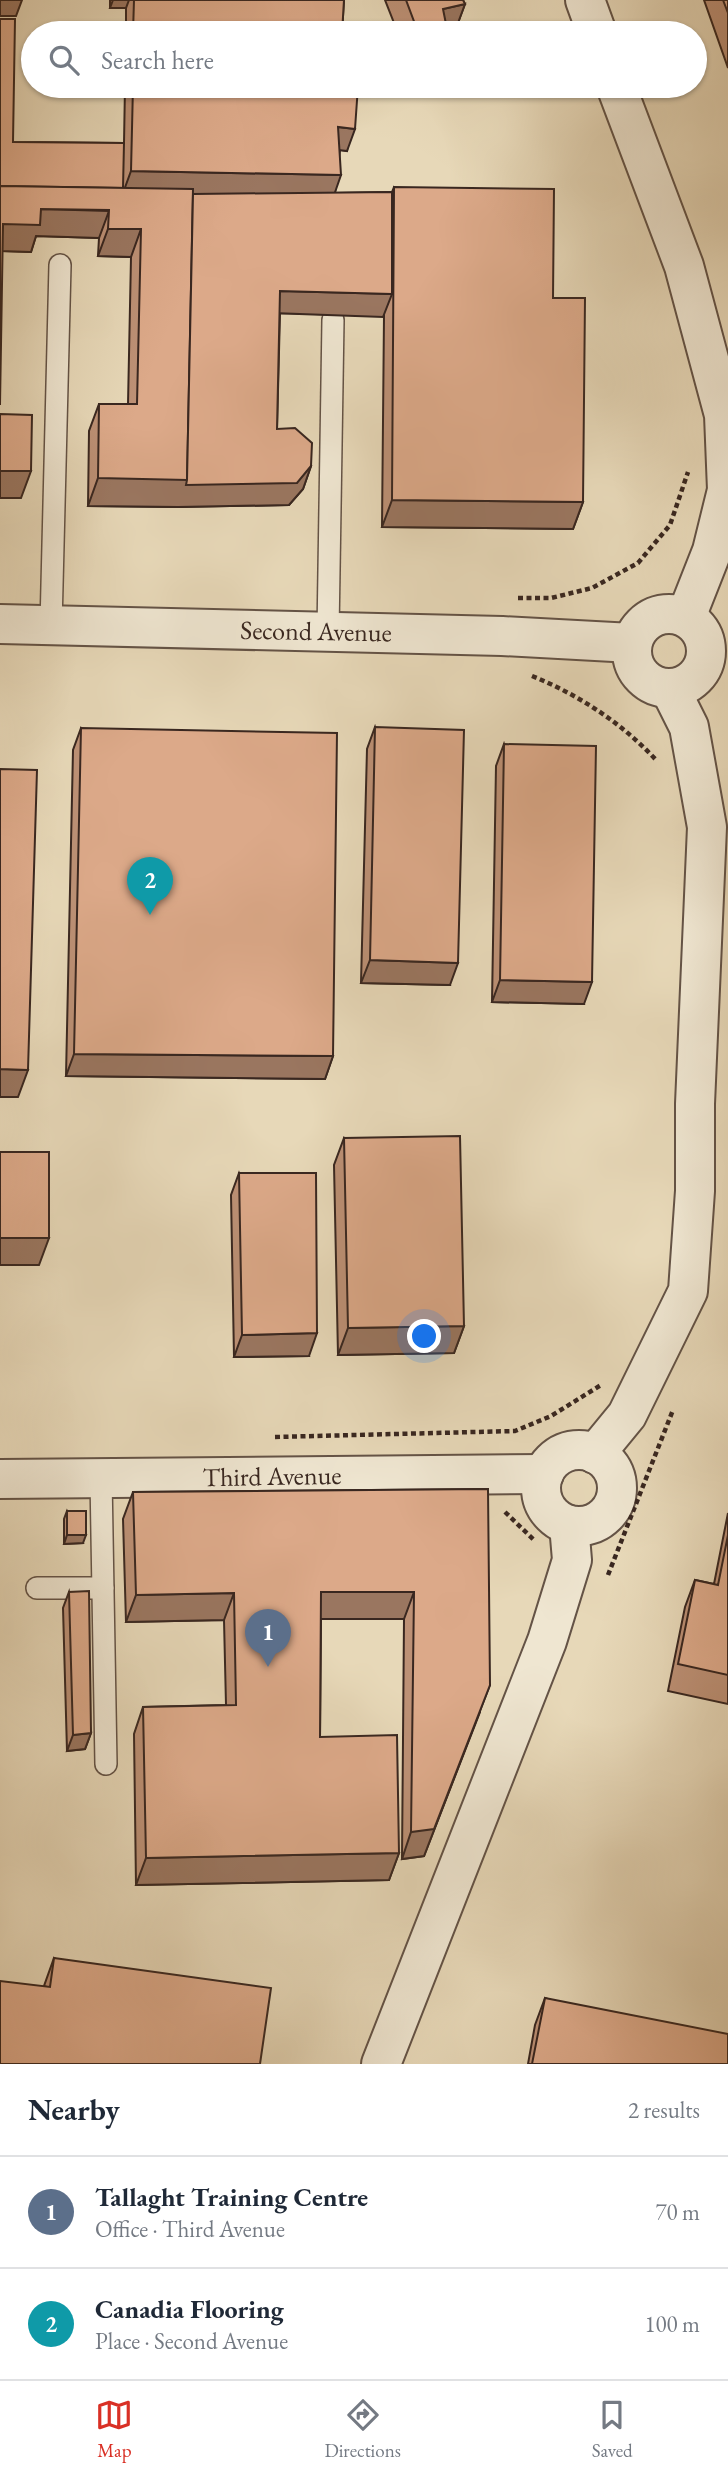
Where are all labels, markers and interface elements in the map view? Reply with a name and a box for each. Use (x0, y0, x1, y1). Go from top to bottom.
search box (21, 21, 707, 98)
icon: search (45, 41, 83, 79)
text: Search here (101, 43, 214, 77)
street label: Second Avenue (240, 613, 392, 649)
pin: 2 (127, 857, 173, 915)
your location (407, 1319, 441, 1353)
street label: Third Avenue (202, 1458, 342, 1494)
pin: 1 (245, 1609, 291, 1667)
text: Nearby (28, 2090, 120, 2129)
text: 2 results (628, 2095, 700, 2125)
text: Tallaght Training Centre (95, 2180, 368, 2214)
text: 1 (45, 2197, 57, 2227)
text: 70 m (655, 2197, 700, 2227)
text: Office · Third Avenue (95, 2214, 285, 2244)
text: Canadia Flooring (95, 2292, 284, 2326)
text: 2 (45, 2309, 57, 2339)
text: 100 m (644, 2309, 700, 2339)
text: Place · Second Avenue (95, 2326, 288, 2356)
tab: Map (95, 2396, 133, 2463)
tab: Directions (324, 2396, 401, 2463)
tab: Saved (592, 2396, 633, 2463)

